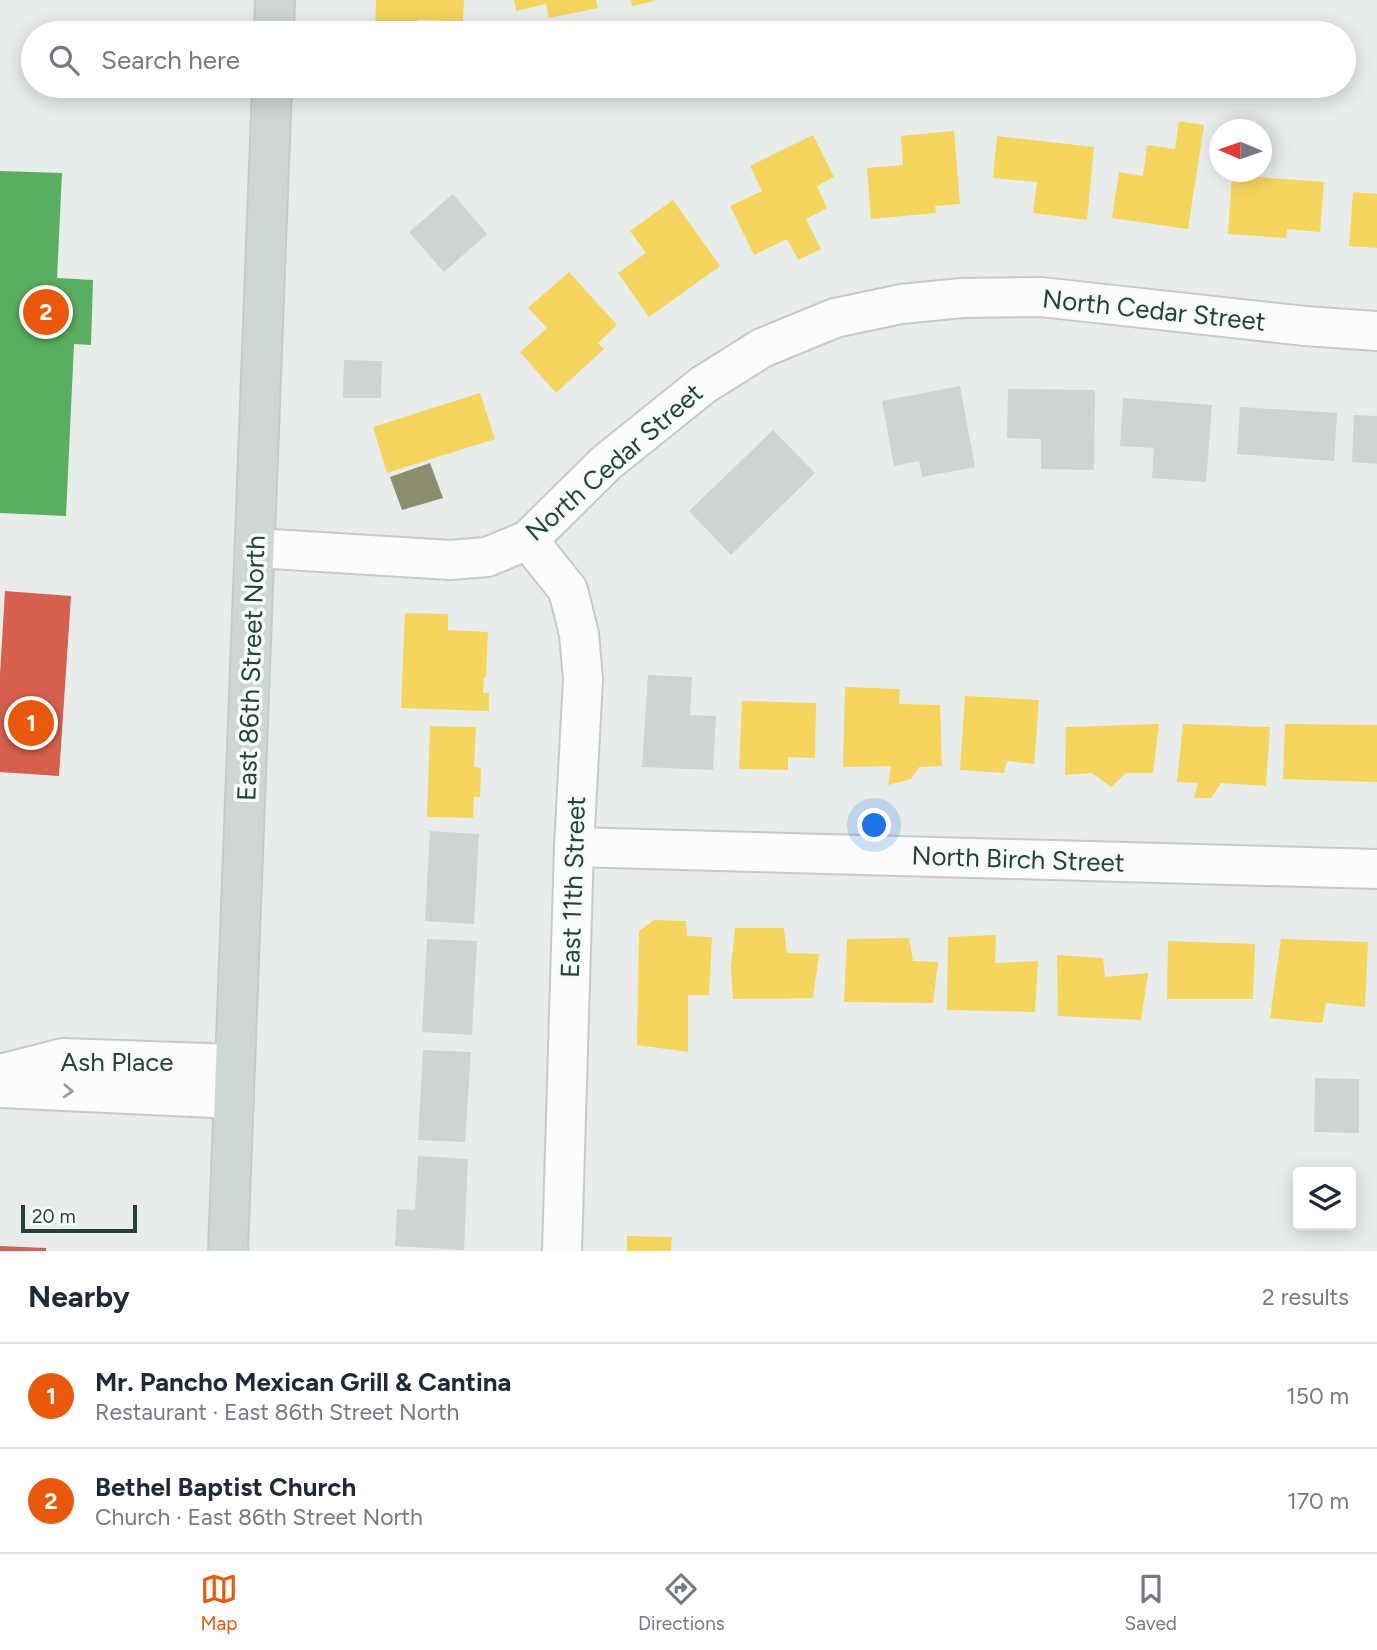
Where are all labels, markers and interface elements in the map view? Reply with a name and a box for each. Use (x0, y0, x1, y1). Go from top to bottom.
search box (21, 21, 1356, 98)
icon: search (45, 41, 83, 79)
text: Search here (101, 44, 240, 76)
north arrow (1209, 119, 1272, 182)
street label: North Cedar Street (1041, 282, 1267, 338)
pin: 2 (23, 286, 69, 338)
street label: North Cedar Street (519, 376, 709, 548)
street label: East 86th Street North (230, 535, 272, 801)
pin: 1 (8, 697, 54, 749)
street label: East 11th Street (554, 795, 592, 979)
your location (857, 808, 891, 842)
street label: North Birch Street (911, 839, 1125, 879)
street label: Ash Place (61, 1046, 173, 1078)
one-way arrow (63, 1084, 74, 1099)
map controls (1293, 1167, 1356, 1230)
button: layers (1293, 1167, 1356, 1230)
scale bar (21, 1202, 136, 1234)
text: 20 m (32, 1205, 76, 1228)
text: Nearby (28, 1278, 130, 1315)
text: 2 results (1262, 1283, 1349, 1311)
text: Mr. Pancho Mexican Grill & Cantina (95, 1366, 511, 1398)
text: 1 (46, 1382, 56, 1410)
text: 150 m (1286, 1382, 1349, 1410)
text: Restaurant · East 86th Street North (95, 1398, 459, 1426)
text: Bethel Baptist Church (95, 1471, 356, 1503)
text: 2 (44, 1487, 58, 1515)
text: 170 m (1287, 1487, 1349, 1515)
text: Church · East 86th Street North (95, 1503, 423, 1531)
tab: Map (200, 1570, 238, 1635)
tab: Directions (638, 1570, 725, 1635)
tab: Saved (1125, 1570, 1177, 1635)

